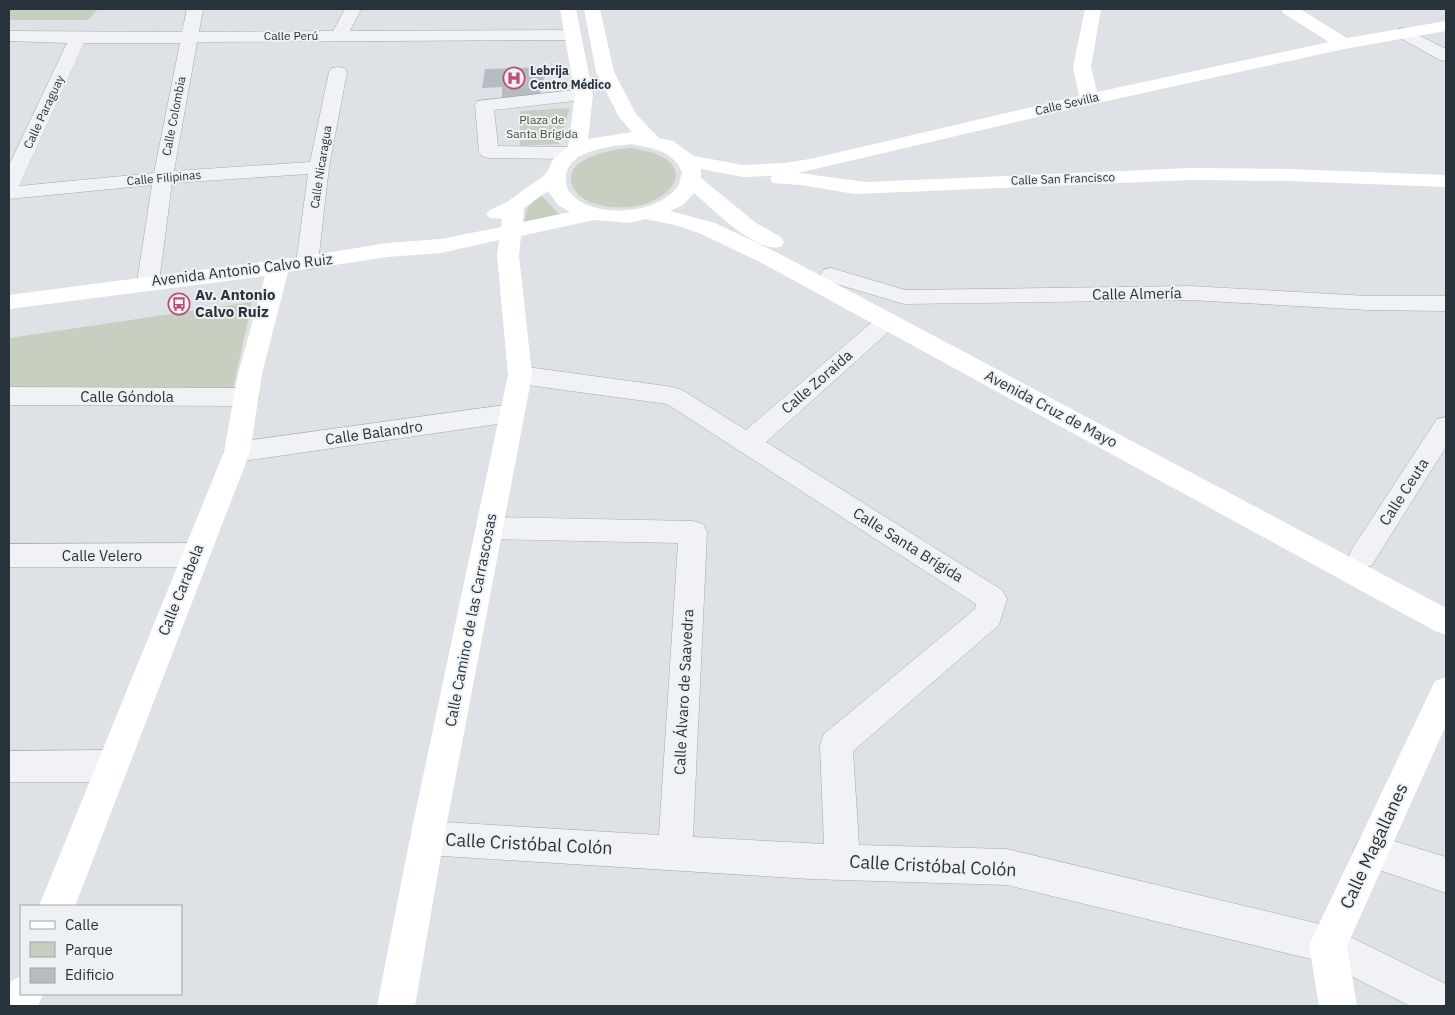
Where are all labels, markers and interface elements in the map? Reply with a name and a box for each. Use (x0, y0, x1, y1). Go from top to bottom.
street label: Calle Perú (264, 28, 318, 43)
place label: Lebrija Centro Médico (530, 63, 611, 92)
hospital icon: Lebrija Centro Médico (502, 66, 526, 90)
street label: Calle Paraguay (20, 73, 67, 151)
street label: Calle Colombia (158, 74, 189, 157)
street label: Calle Sevilla (1034, 89, 1101, 118)
park label: Plaza de Santa Brígida (506, 112, 578, 141)
street label: Calle Nicaragua (307, 124, 335, 210)
street label: Calle Filipinas (126, 167, 202, 188)
street label: Calle San Francisco (1011, 169, 1116, 188)
street label: Avenida Antonio Calvo Ruiz (150, 249, 334, 290)
street label: Calle Almería (1092, 283, 1182, 304)
place label: Av. Antonio Calvo Ruiz (195, 285, 275, 321)
bus stop icon: Av. Antonio Calvo Ruiz (167, 292, 191, 316)
street label: Calle Zoraida (777, 346, 856, 418)
street label: Avenida Cruz de Mayo (982, 366, 1121, 452)
street label: Calle Góndola (80, 387, 174, 406)
street label: Calle Balandro (324, 416, 424, 449)
street label: Calle Ceuta (1375, 454, 1432, 529)
street label: Calle Santa Brígida (850, 503, 967, 586)
street label: Calle Camino de las Carrascosas (440, 511, 501, 728)
street label: Calle Carabela (154, 541, 208, 638)
street label: Calle Velero (62, 546, 142, 565)
street label: Calle Álvaro de Saavedra (670, 609, 697, 775)
street label: Calle Magallanes (1334, 779, 1413, 912)
street label: Calle Cristóbal Colón (445, 828, 613, 859)
street label: Calle Cristóbal Colón (849, 850, 1017, 881)
legend (20, 905, 182, 995)
text: Calle (65, 915, 99, 934)
text: Parque (65, 940, 113, 959)
text: Edificio (65, 965, 114, 984)

